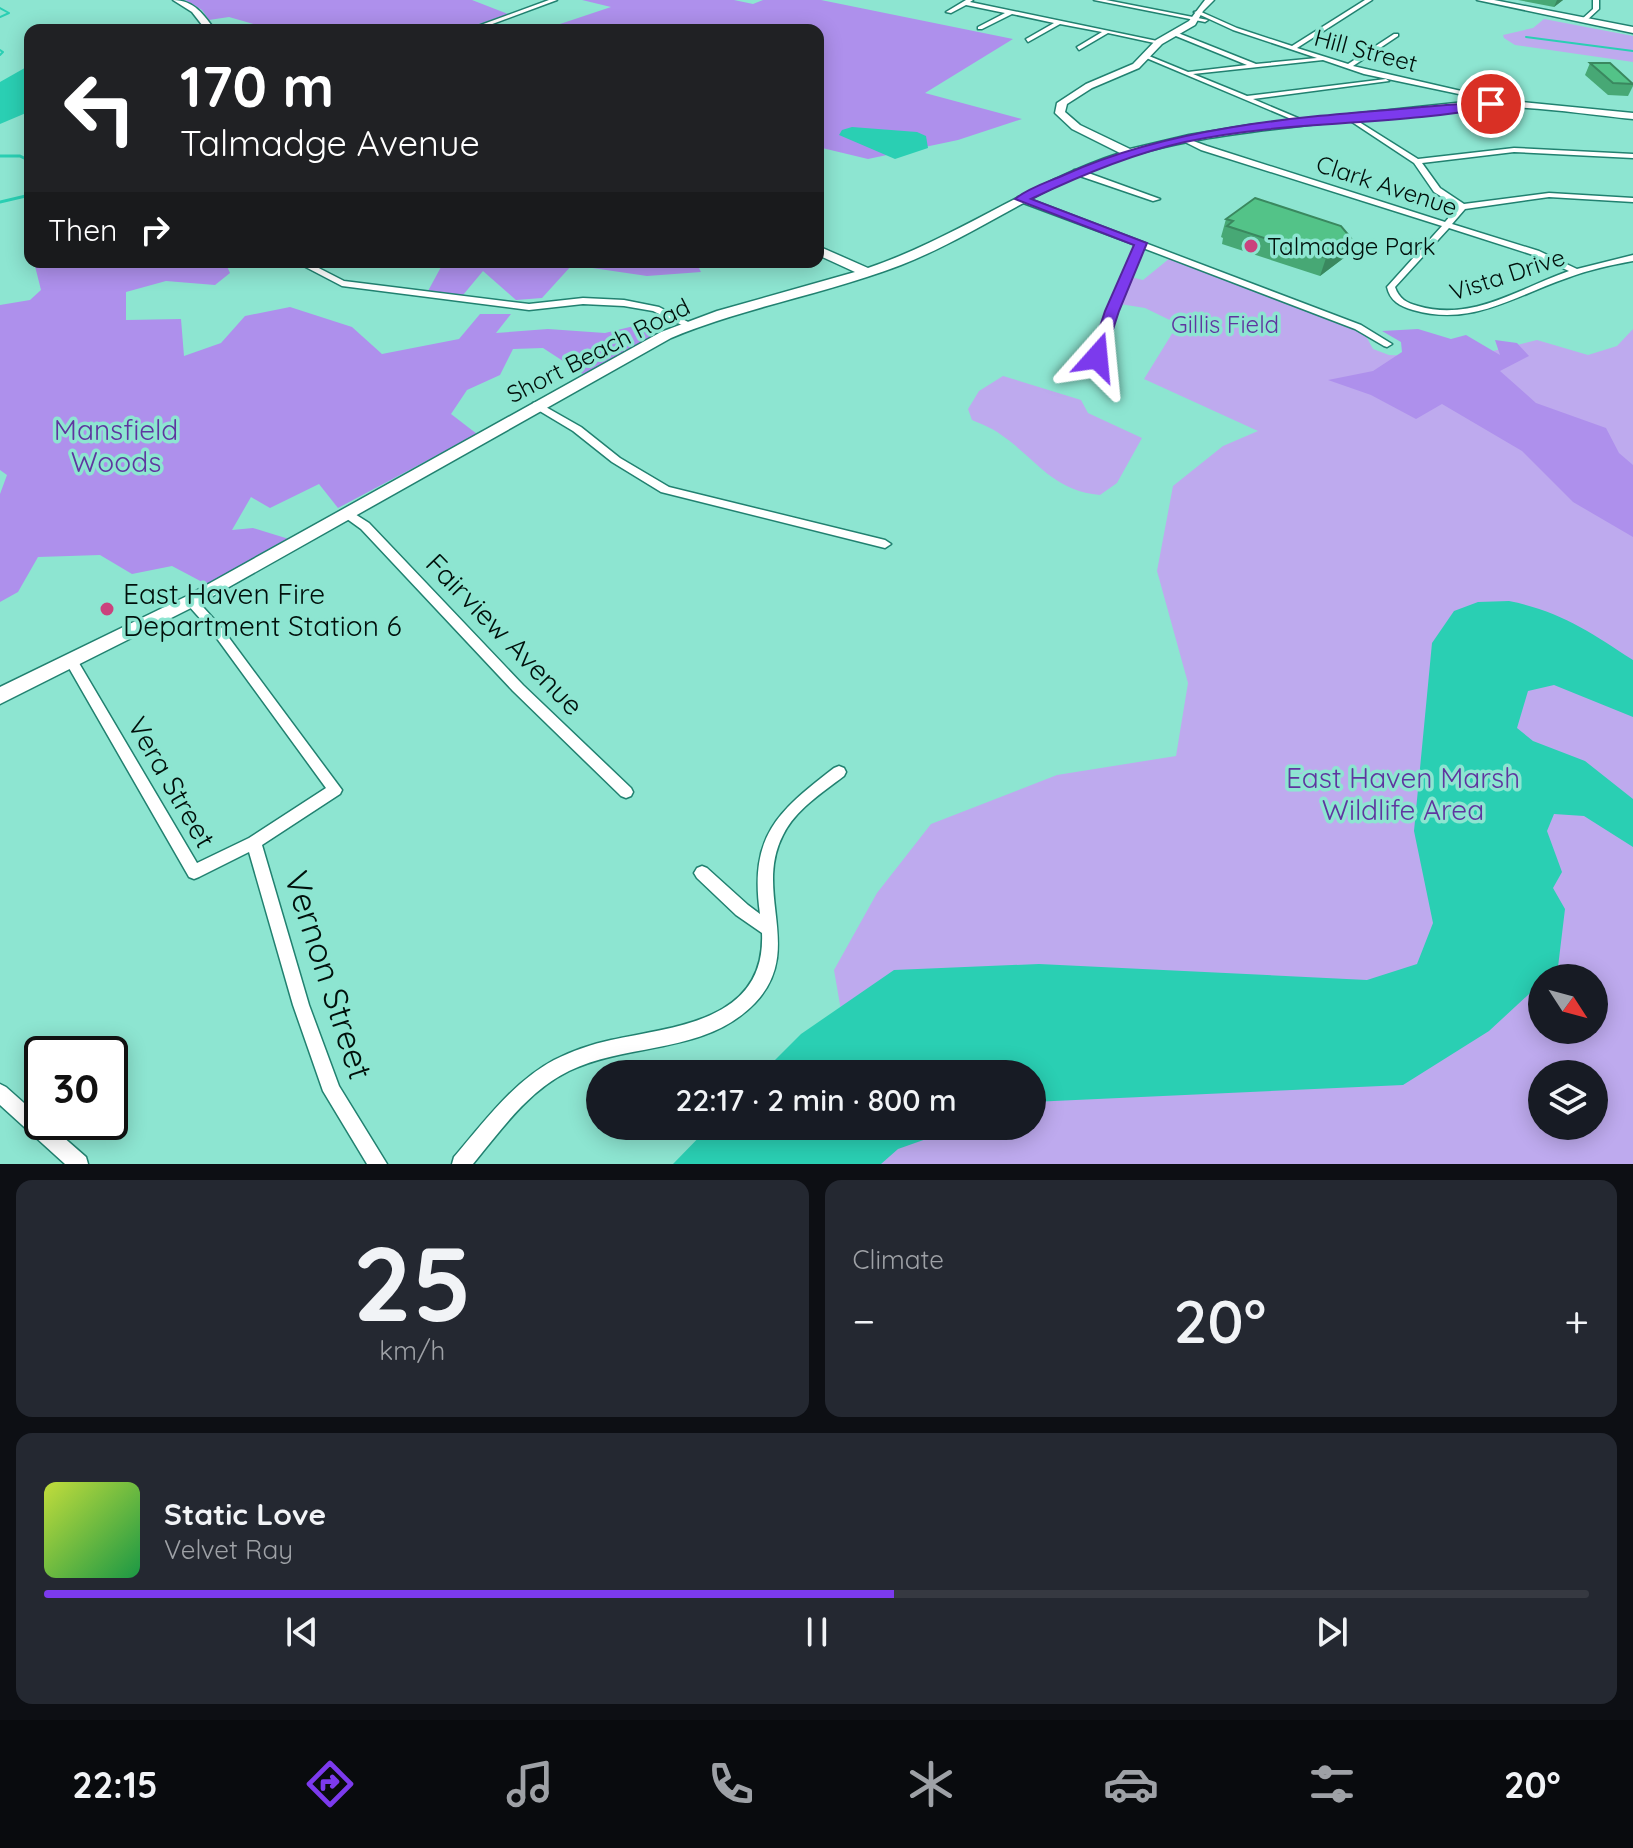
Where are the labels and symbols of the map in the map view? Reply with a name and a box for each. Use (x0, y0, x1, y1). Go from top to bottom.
street label: Hill Street (1311, 22, 1421, 78)
pin (1457, 70, 1525, 138)
street label: Clark Avenue (1313, 148, 1461, 222)
place label: Talmadge Park (1267, 231, 1436, 261)
marker: Talmadge Park (1242, 237, 1260, 255)
street label: Vista Drive (1446, 241, 1568, 307)
street label: Short Beach Road (501, 291, 695, 409)
park label: Gillis Field (1171, 309, 1279, 339)
position arrow (1055, 315, 1139, 399)
park label: Mansfield Woods (54, 412, 178, 479)
street label: Fairview Avenue (419, 546, 591, 722)
place label: East Haven Fire Department Station 6 (123, 576, 402, 643)
marker: East Haven Fire Department Station 6 (98, 600, 116, 618)
street label: Vera Street (120, 710, 224, 854)
park label: East Haven Marsh Wildlife Area (1286, 760, 1520, 827)
street label: Vernon Street (275, 866, 383, 1084)
north arrow (1528, 964, 1608, 1044)
speed limit sign: 30 (24, 1036, 128, 1140)

